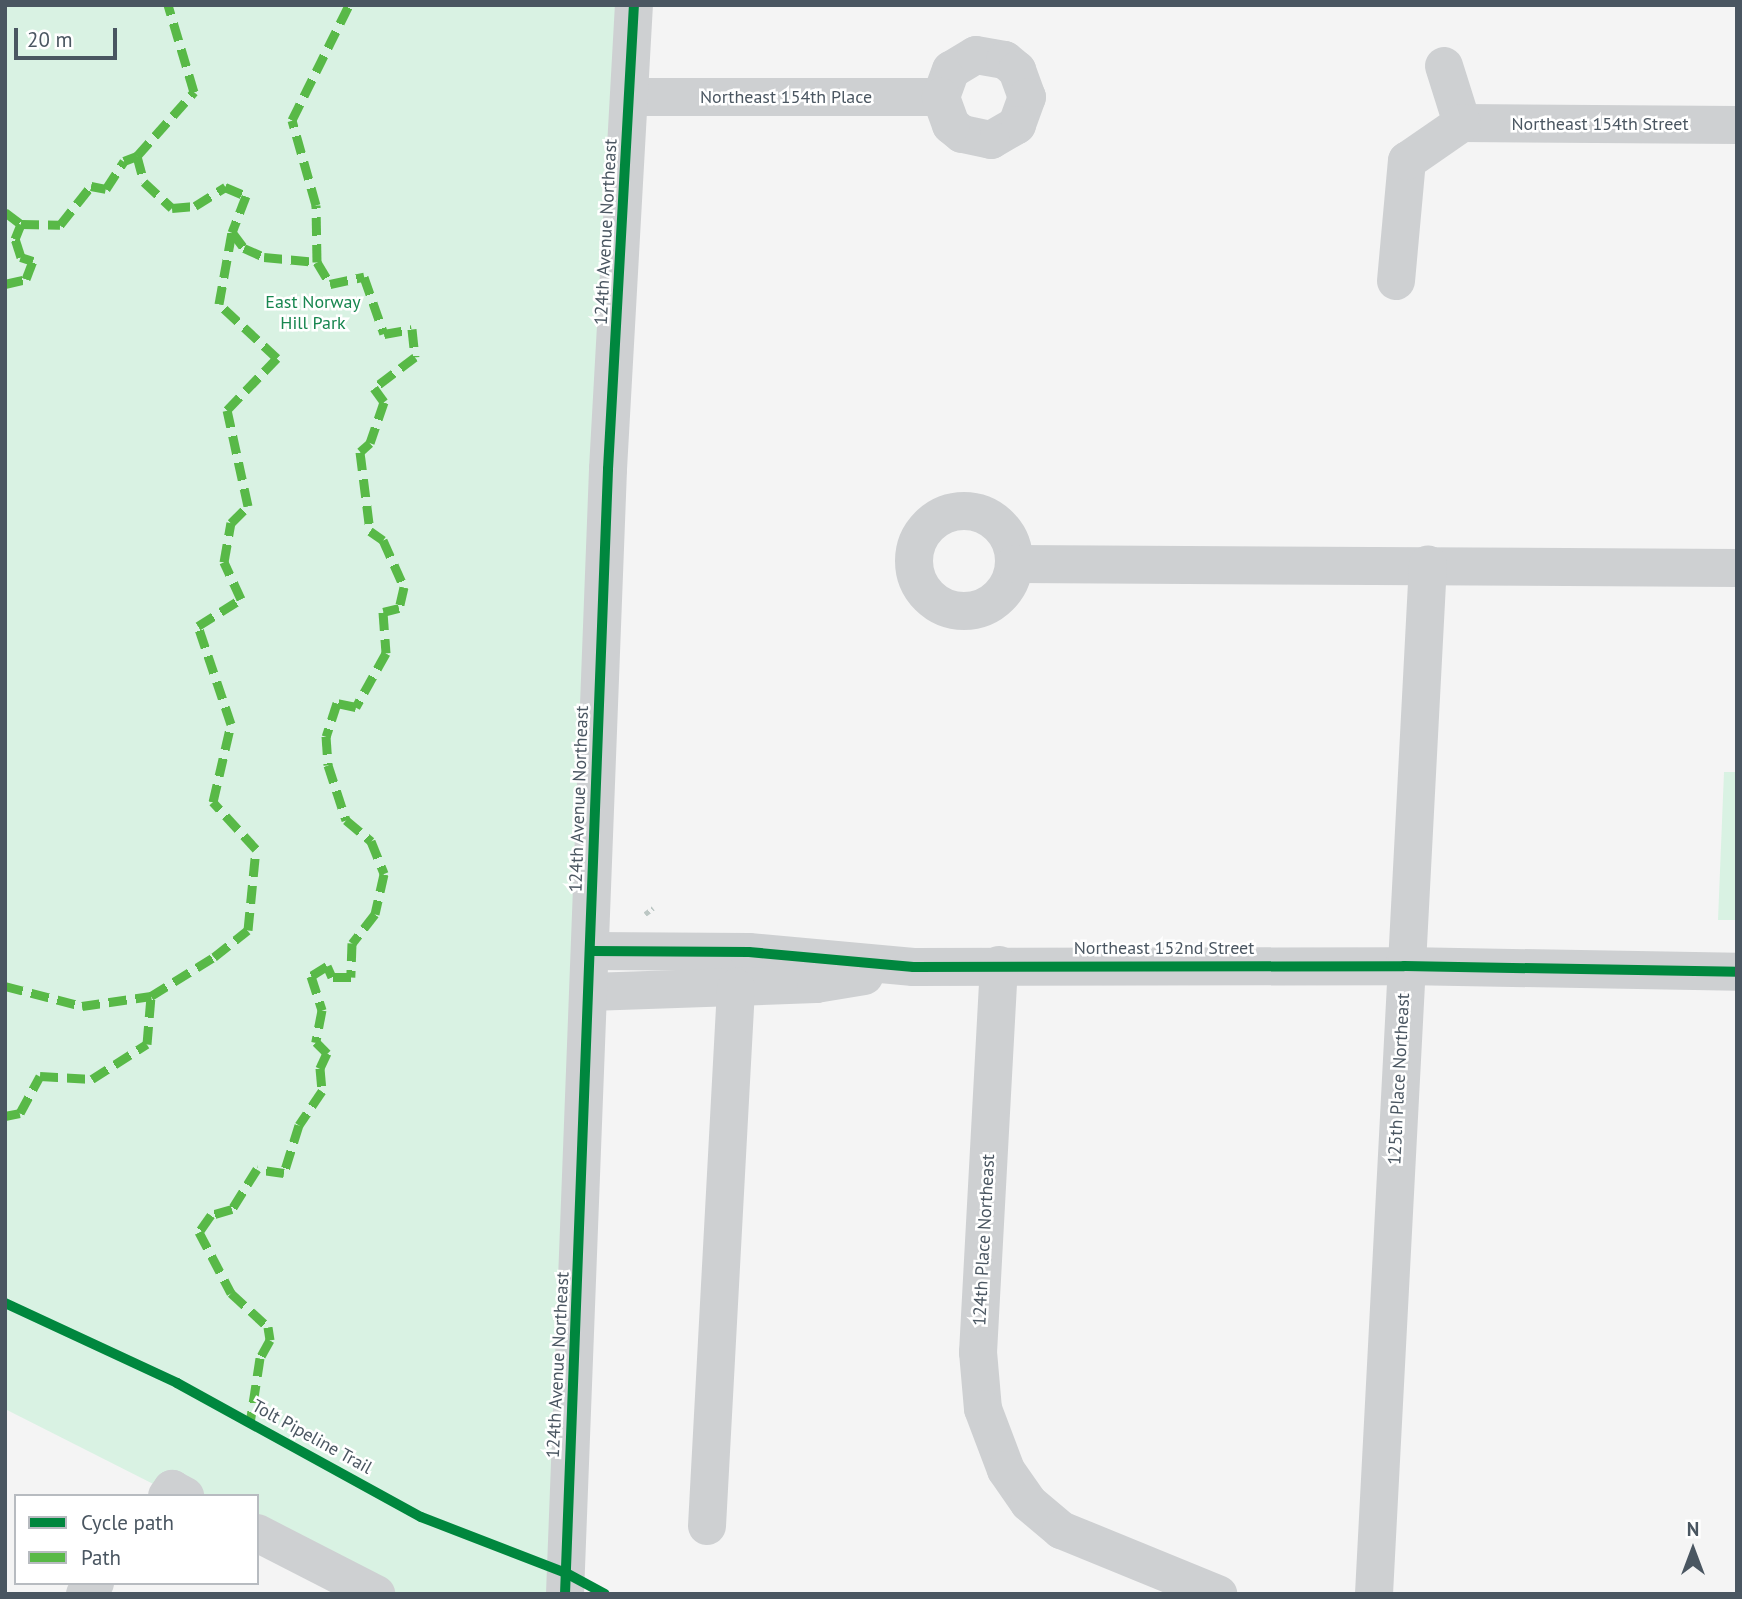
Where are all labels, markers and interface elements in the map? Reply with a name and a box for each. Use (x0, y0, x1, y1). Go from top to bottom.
scale bar (18, 14, 121, 58)
text: 20 m (27, 26, 73, 53)
street label: Northeast 154th Place (700, 86, 872, 108)
street label: Northeast 154th Street (1511, 113, 1689, 135)
street label: 124th Avenue Northeast (590, 138, 622, 326)
park label: East Norway Hill Park (265, 292, 361, 334)
street label: 124th Avenue Northeast (565, 705, 593, 893)
street label: Northeast 152nd Street (1074, 937, 1254, 959)
street label: 125th Place Northeast (1384, 992, 1414, 1166)
street label: 124th Place Northeast (969, 1153, 999, 1327)
street label: 124th Avenue Northeast (542, 1271, 574, 1459)
street label: Tolt Pipeline Trail (248, 1395, 376, 1479)
legend (14, 1494, 259, 1585)
text: Cycle path (81, 1509, 174, 1536)
north arrow (1658, 1515, 1728, 1585)
text: N (1687, 1517, 1699, 1541)
text: Path (81, 1544, 121, 1571)

